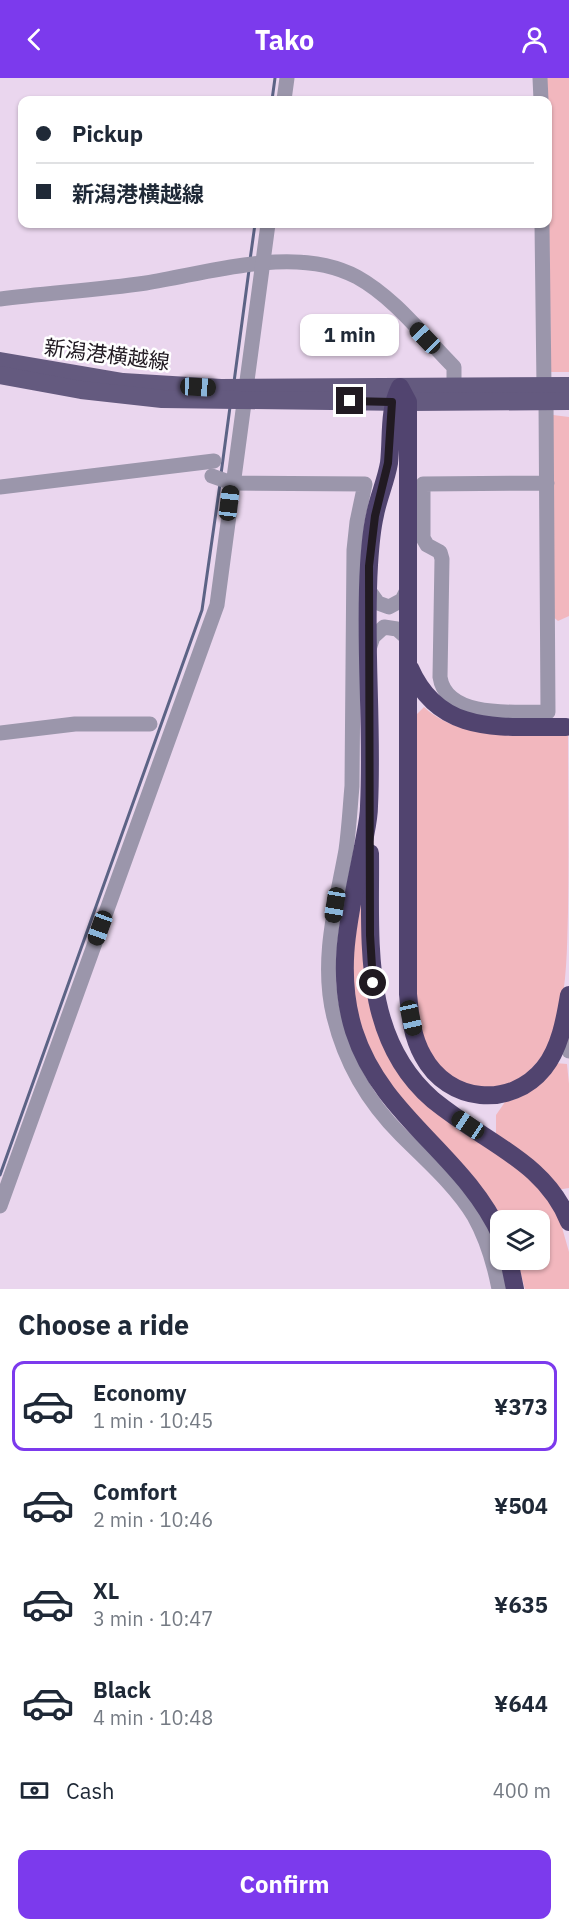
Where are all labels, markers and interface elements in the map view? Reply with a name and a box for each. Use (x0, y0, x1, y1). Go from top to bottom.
text: Tako (255, 22, 314, 57)
icon: back (18, 23, 51, 56)
icon: person (518, 23, 551, 56)
text: Pickup (72, 119, 143, 148)
text: 新潟港横越線 (72, 179, 204, 208)
callout: 1 min (300, 314, 400, 356)
car (406, 319, 444, 357)
text: 1 min (323, 321, 376, 348)
street label: 新潟港横越線 (43, 332, 171, 376)
car (180, 377, 216, 397)
route end (336, 387, 363, 414)
car (218, 484, 240, 522)
car (323, 886, 347, 924)
car (85, 908, 115, 948)
route start (359, 969, 386, 996)
car (398, 998, 424, 1038)
car (448, 1107, 488, 1143)
map controls (490, 1210, 550, 1270)
button: layers (490, 1210, 550, 1270)
text: Choose a ride (18, 1307, 189, 1342)
text: Economy (93, 1378, 187, 1407)
icon: car (21, 1379, 75, 1433)
text: ¥373 (494, 1392, 548, 1421)
text: 1 min · 10:45 (93, 1407, 213, 1434)
text: Comfort (93, 1477, 177, 1506)
icon: car (21, 1478, 75, 1532)
text: ¥504 (494, 1491, 548, 1520)
text: 2 min · 10:46 (93, 1506, 213, 1533)
text: XL (93, 1576, 119, 1605)
icon: car (21, 1577, 75, 1631)
text: ¥635 (494, 1590, 548, 1619)
text: 3 min · 10:47 (93, 1605, 213, 1632)
text: Black (93, 1675, 151, 1704)
icon: car (21, 1676, 75, 1730)
text: ¥644 (494, 1689, 548, 1718)
text: 4 min · 10:48 (93, 1704, 213, 1731)
icon: cash (18, 1774, 51, 1807)
text: Cash (66, 1776, 115, 1805)
text: 400 m (493, 1777, 551, 1804)
button: Confirm (18, 1850, 551, 1919)

